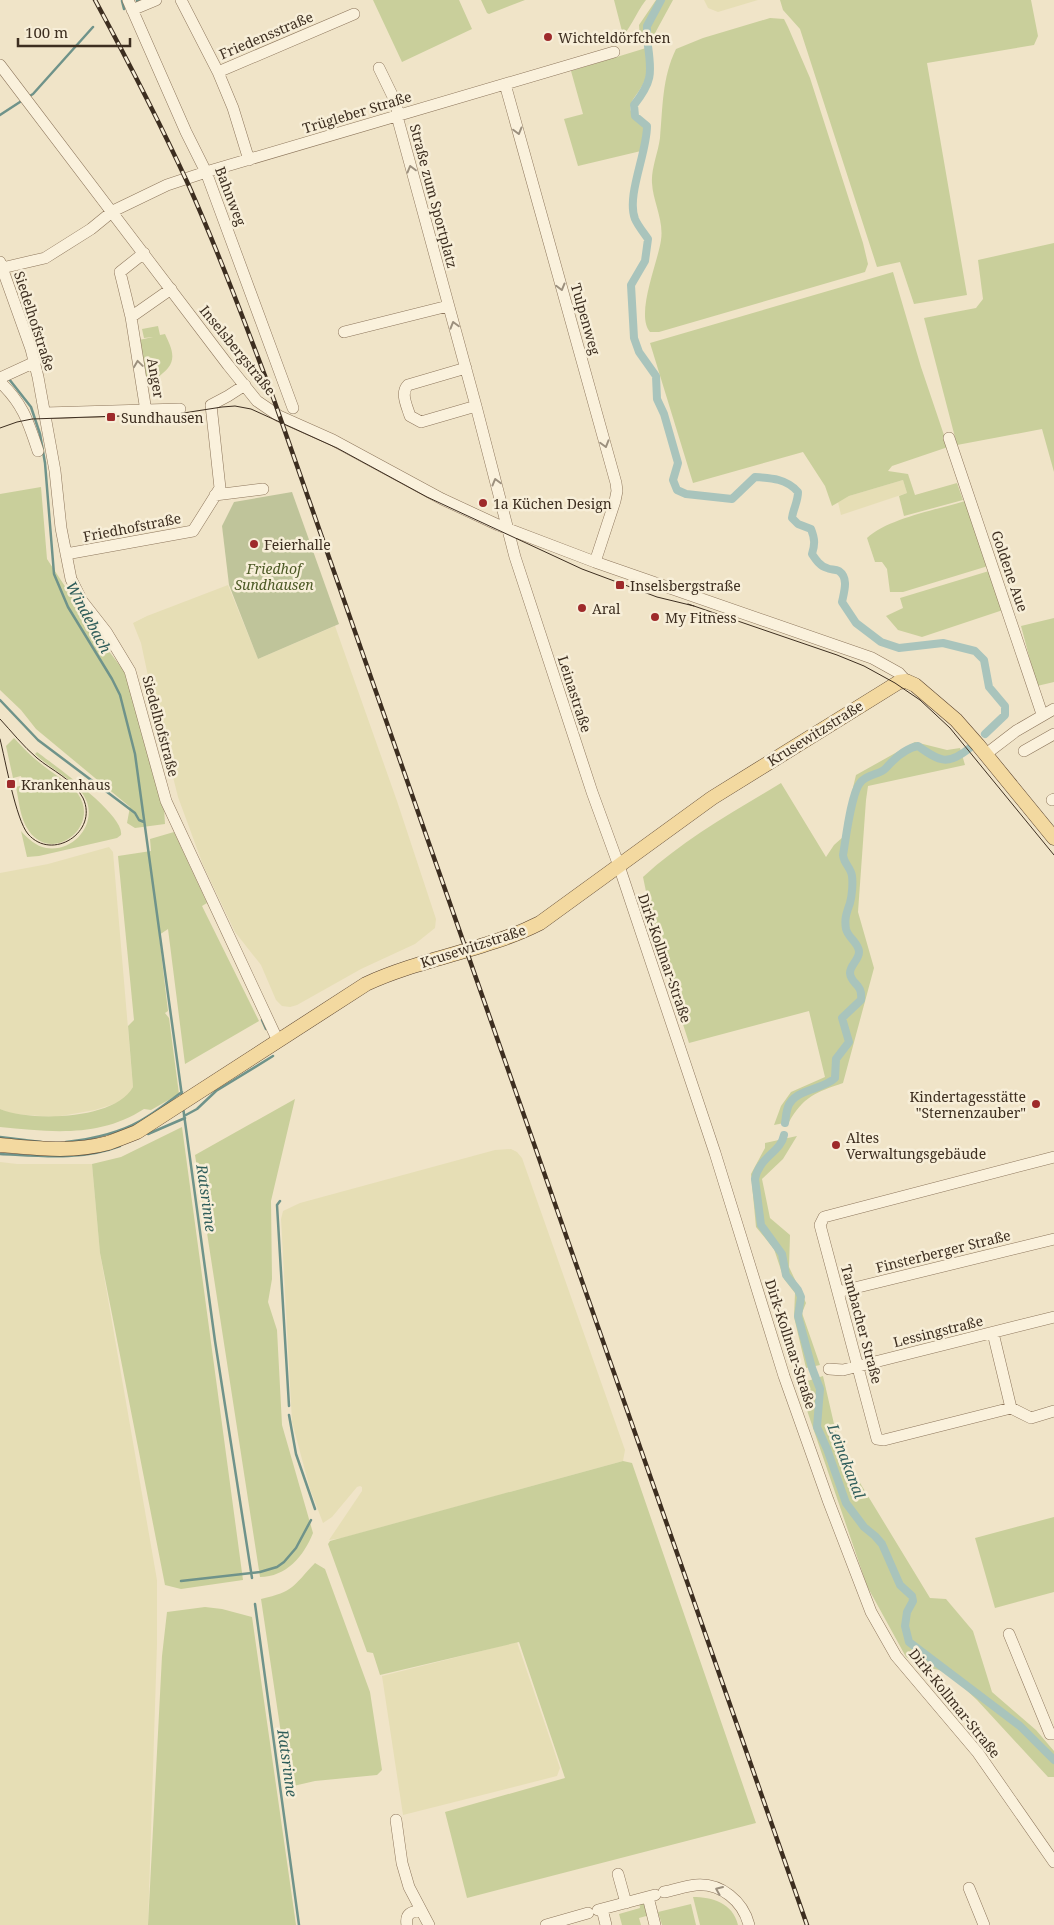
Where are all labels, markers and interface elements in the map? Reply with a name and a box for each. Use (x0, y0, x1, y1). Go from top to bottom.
street label: Friedensstraße (216, 7, 316, 63)
scale bar (18, 15, 130, 47)
text: 100 m (25, 22, 68, 42)
place label: Wichteldörfchen (558, 28, 670, 47)
marker: Wichteldörfchen (542, 31, 554, 43)
street label: Trügleber Straße (300, 86, 414, 138)
street label: Straße zum Sportplatz (406, 122, 462, 270)
one-way arrow (512, 126, 522, 134)
street label: Bahnweg (211, 164, 251, 229)
one-way arrow (406, 164, 417, 173)
street label: Siedelhofstraße (10, 269, 60, 373)
street label: Tulpenweg (567, 281, 605, 358)
one-way arrow (556, 283, 566, 291)
street label: Inselsbergstraße (196, 301, 280, 399)
one-way arrow (449, 321, 460, 330)
street label: Anger (143, 356, 169, 400)
one-way arrow (133, 360, 144, 368)
place label: Sundhausen (121, 408, 204, 427)
marker: Sundhausen (105, 411, 117, 423)
one-way arrow (600, 439, 610, 447)
one-way arrow (492, 479, 502, 487)
place label: 1a Küchen Design (493, 494, 612, 513)
marker: 1a Küchen Design (477, 497, 489, 509)
street label: Friedhofstraße (81, 508, 183, 546)
street label: Goldene Aue (987, 528, 1033, 614)
place label: Feierhalle (264, 535, 331, 554)
marker: Feierhalle (248, 538, 260, 550)
park label: Friedhof Sundhausen (234, 559, 314, 594)
place label: Inselsbergstraße (630, 576, 741, 595)
water label: Windebach (62, 578, 116, 656)
marker: Inselsbergstraße (614, 579, 626, 591)
place label: Aral (592, 599, 621, 618)
marker: Aral (576, 602, 588, 614)
place label: My Fitness (665, 608, 737, 627)
marker: My Fitness (649, 611, 661, 623)
street label: Leinastraße (554, 653, 596, 735)
street label: Siedelhofstraße (138, 673, 184, 779)
street label: Krusewitzstraße (763, 696, 867, 770)
place label: Krankenhaus (21, 775, 110, 794)
marker: Krankenhaus (5, 778, 17, 790)
street label: Dirk-Kollmar-Straße (634, 891, 696, 1025)
street label: Krusewitzstraße (418, 920, 528, 972)
place label: Kindertagesstätte "Sternenzauber" (909, 1087, 1026, 1122)
marker: Kindertagesstätte "Sternenzauber" (1030, 1098, 1042, 1110)
place label: Altes Verwaltungsgebäude (846, 1128, 986, 1163)
marker: Altes Verwaltungsgebäude (830, 1139, 842, 1151)
water label: Ratsrinne (192, 1162, 222, 1234)
street label: Finsterberger Straße (874, 1225, 1012, 1277)
street label: Tambacher Straße (837, 1262, 887, 1386)
street label: Dirk-Kollmar-Straße (761, 1277, 821, 1411)
street label: Lessingstraße (891, 1311, 985, 1351)
water label: Leinakanal (823, 1420, 871, 1502)
street label: Dirk-Kollmar-Straße (905, 1644, 1005, 1762)
water label: Ratsrinne (273, 1727, 303, 1799)
one-way arrow (715, 1885, 724, 1896)

